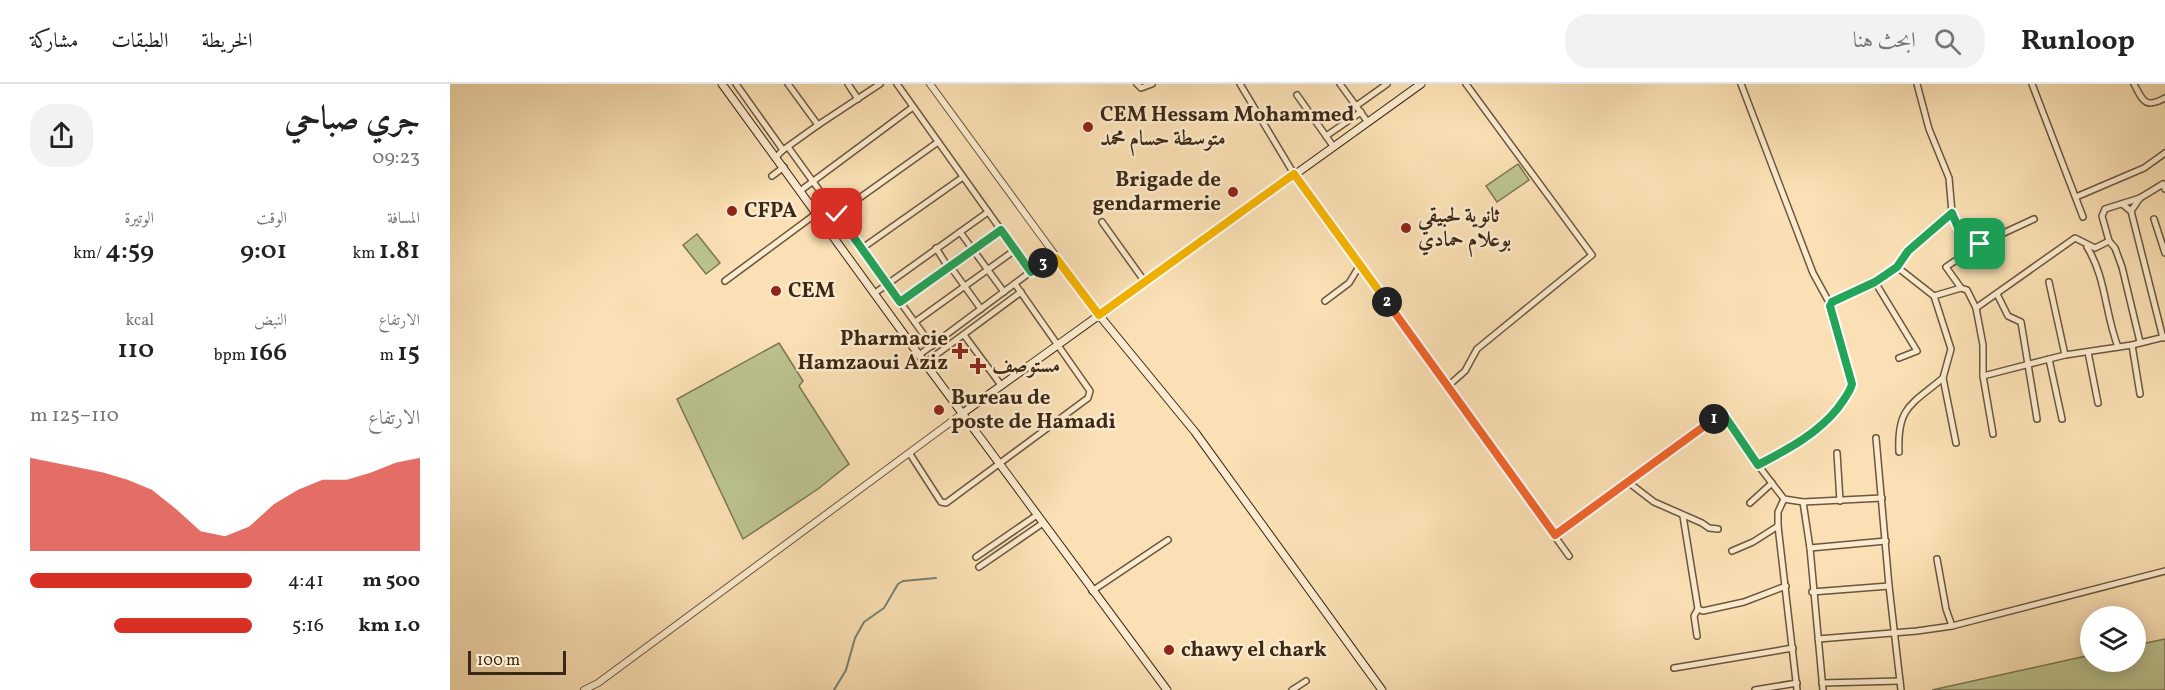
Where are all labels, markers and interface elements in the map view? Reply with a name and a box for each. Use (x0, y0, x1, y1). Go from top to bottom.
search box (1565, 14, 1985, 68)
text: Runloop (2021, 22, 2135, 61)
icon: search (1931, 25, 1964, 58)
text: ابحث هنا (1853, 26, 1916, 57)
text: مشاركة (30, 27, 78, 56)
text: الطبقات (111, 27, 168, 56)
text: الخريطة (201, 27, 253, 56)
text: جري صباحي (285, 98, 420, 144)
place label: CEM Hessam Mohammed متوسطة حسام محمد (1100, 101, 1355, 157)
button: share (30, 104, 93, 167)
marker: CEM Hessam Mohammed متوسطة حسام محمد (1081, 120, 1095, 134)
text: 09:23 (372, 144, 420, 172)
place label: Brigade de gendarmerie (1093, 166, 1221, 219)
marker: Brigade de gendarmerie (1226, 185, 1240, 199)
pin (811, 188, 862, 239)
place label: CFPA (744, 197, 797, 226)
icon: check (820, 197, 853, 230)
place label: ثانوية لحبيقي بوعلام حمادي (1417, 202, 1511, 258)
marker: CFPA (725, 204, 739, 218)
text: الوتيرة (124, 208, 154, 230)
text: الوقت (256, 208, 287, 230)
text: المسافة (387, 208, 420, 230)
pin (1954, 218, 2005, 269)
marker: ثانوية لحبيقي بوعلام حمادي (1399, 221, 1413, 235)
icon: arrive (1963, 227, 1996, 260)
text: 4:59 (105, 233, 154, 269)
text: 9:01 (240, 233, 287, 269)
text: 1.81 (379, 233, 420, 269)
text: /km (73, 243, 105, 265)
text: km (353, 243, 379, 265)
pin: 3 (1028, 248, 1058, 278)
text: 3 (1039, 252, 1047, 274)
place label: CEM (788, 277, 835, 306)
marker: CEM (769, 284, 783, 298)
pin: 2 (1372, 287, 1402, 317)
text: 2 (1383, 291, 1391, 313)
text: kcal (126, 310, 154, 332)
text: النبض (254, 310, 287, 332)
text: الارتفاع (378, 310, 420, 332)
place label: Pharmacie Hamzaoui Aziz (797, 325, 948, 378)
text: 110 (118, 332, 154, 368)
text: 166 (249, 335, 287, 371)
text: 15 (397, 335, 420, 371)
marker: Pharmacie Hamzaoui Aziz (953, 344, 967, 358)
text: bpm (214, 345, 249, 367)
text: m (380, 345, 397, 367)
place label: مستوصف (992, 352, 1060, 381)
marker: مستوصف (969, 357, 987, 375)
place label: Bureau de poste de Hamadi (951, 384, 1116, 437)
text: 110–125 m (30, 402, 119, 430)
marker: Bureau de poste de Hamadi (932, 403, 946, 417)
pin: 1 (1699, 404, 1729, 434)
text: الارتفاع (368, 405, 420, 433)
text: 1 (1711, 408, 1717, 430)
text: 4:41 (288, 567, 324, 595)
text: 500 m (362, 567, 420, 595)
map controls (2080, 606, 2146, 672)
button: layers (2080, 606, 2146, 672)
text: 5:16 (292, 612, 324, 640)
text: 1.0 km (358, 612, 420, 640)
place label: chawy el chark (1181, 636, 1327, 665)
marker: chawy el chark (1162, 643, 1176, 657)
scale bar (468, 648, 566, 676)
text: 100 m (477, 650, 520, 672)

